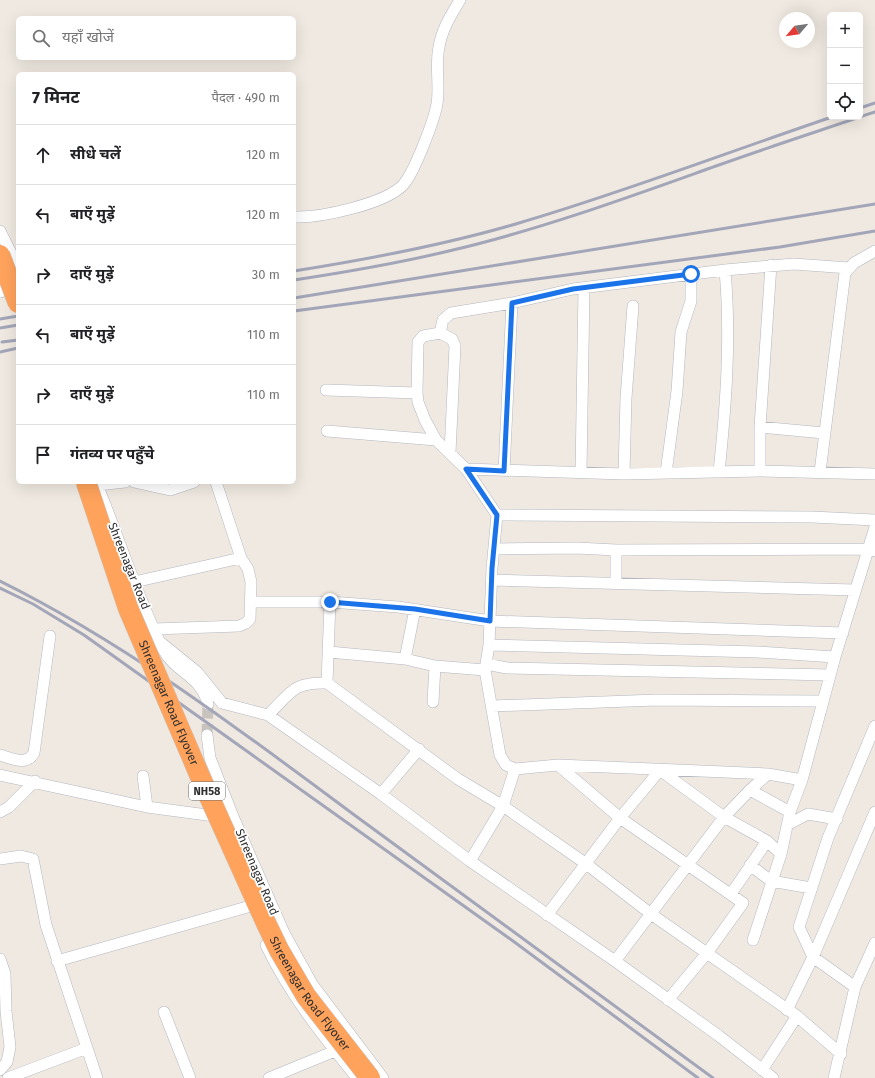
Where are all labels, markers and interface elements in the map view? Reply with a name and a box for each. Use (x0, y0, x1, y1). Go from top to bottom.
north arrow (779, 12, 815, 48)
map controls (827, 12, 863, 120)
button: + (827, 12, 863, 48)
search box (16, 16, 296, 60)
icon: search (30, 27, 52, 49)
text: यहाँ खोजें (62, 28, 114, 46)
button: − (827, 48, 863, 84)
button: locate (827, 84, 863, 120)
text: 7 मिनट (32, 87, 80, 108)
text: पैदल · 490 m (212, 90, 280, 105)
icon: ahead (32, 144, 54, 166)
text: सीधे चलें (70, 145, 121, 163)
text: 120 m (246, 147, 280, 162)
icon: left (32, 204, 54, 226)
text: बाएँ मुड़ें (70, 205, 115, 223)
text: 120 m (246, 207, 280, 222)
icon: right (32, 264, 54, 286)
text: दाएँ मुड़ें (70, 265, 114, 283)
route start (682, 265, 700, 283)
text: 30 m (252, 267, 280, 282)
icon: left (32, 324, 54, 346)
text: बाएँ मुड़ें (70, 325, 115, 343)
text: 110 m (247, 327, 280, 342)
icon: right (32, 384, 54, 406)
text: दाएँ मुड़ें (70, 385, 114, 403)
text: 110 m (247, 387, 280, 402)
icon: arrive (32, 444, 54, 466)
text: गंतव्य पर पहुँचे (70, 445, 154, 463)
street label: Shreenagar Road (105, 521, 153, 611)
route end (321, 593, 339, 611)
street label: Shreenagar Road Flyover (136, 638, 202, 768)
road number: NH58 (189, 782, 225, 800)
street label: Shreenagar Road (233, 827, 281, 917)
street label: Shreenagar Road Flyover (267, 934, 353, 1054)

